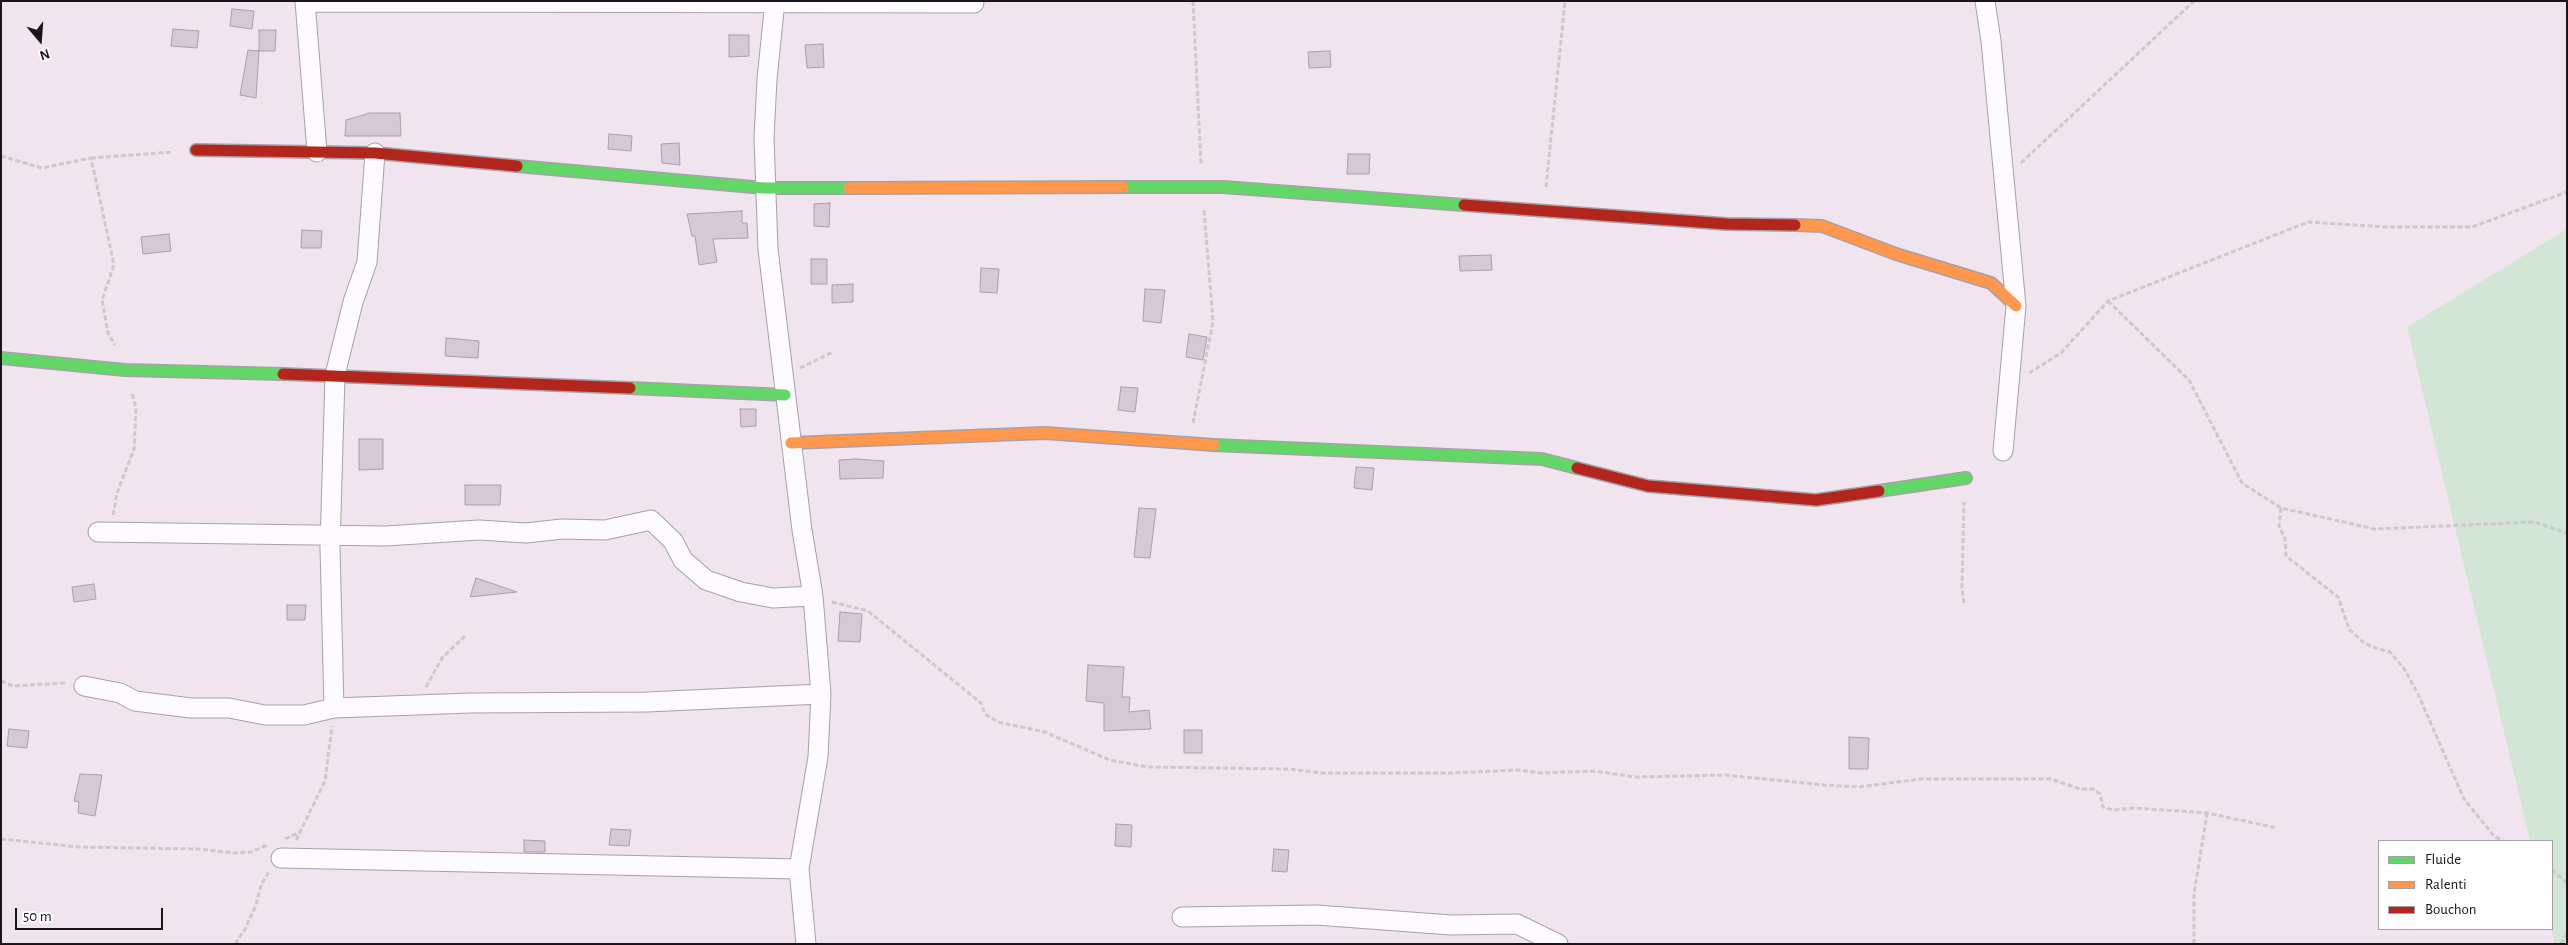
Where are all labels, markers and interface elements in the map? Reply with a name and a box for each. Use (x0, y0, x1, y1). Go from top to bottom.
north arrow (15, 15, 65, 65)
text: N (38, 46, 51, 62)
legend (2378, 840, 2553, 930)
text: Fluide (2425, 852, 2461, 867)
text: Ralenti (2425, 877, 2467, 892)
scale bar (18, 898, 165, 930)
text: Bouchon (2425, 902, 2476, 917)
text: 50 m (23, 909, 52, 924)

